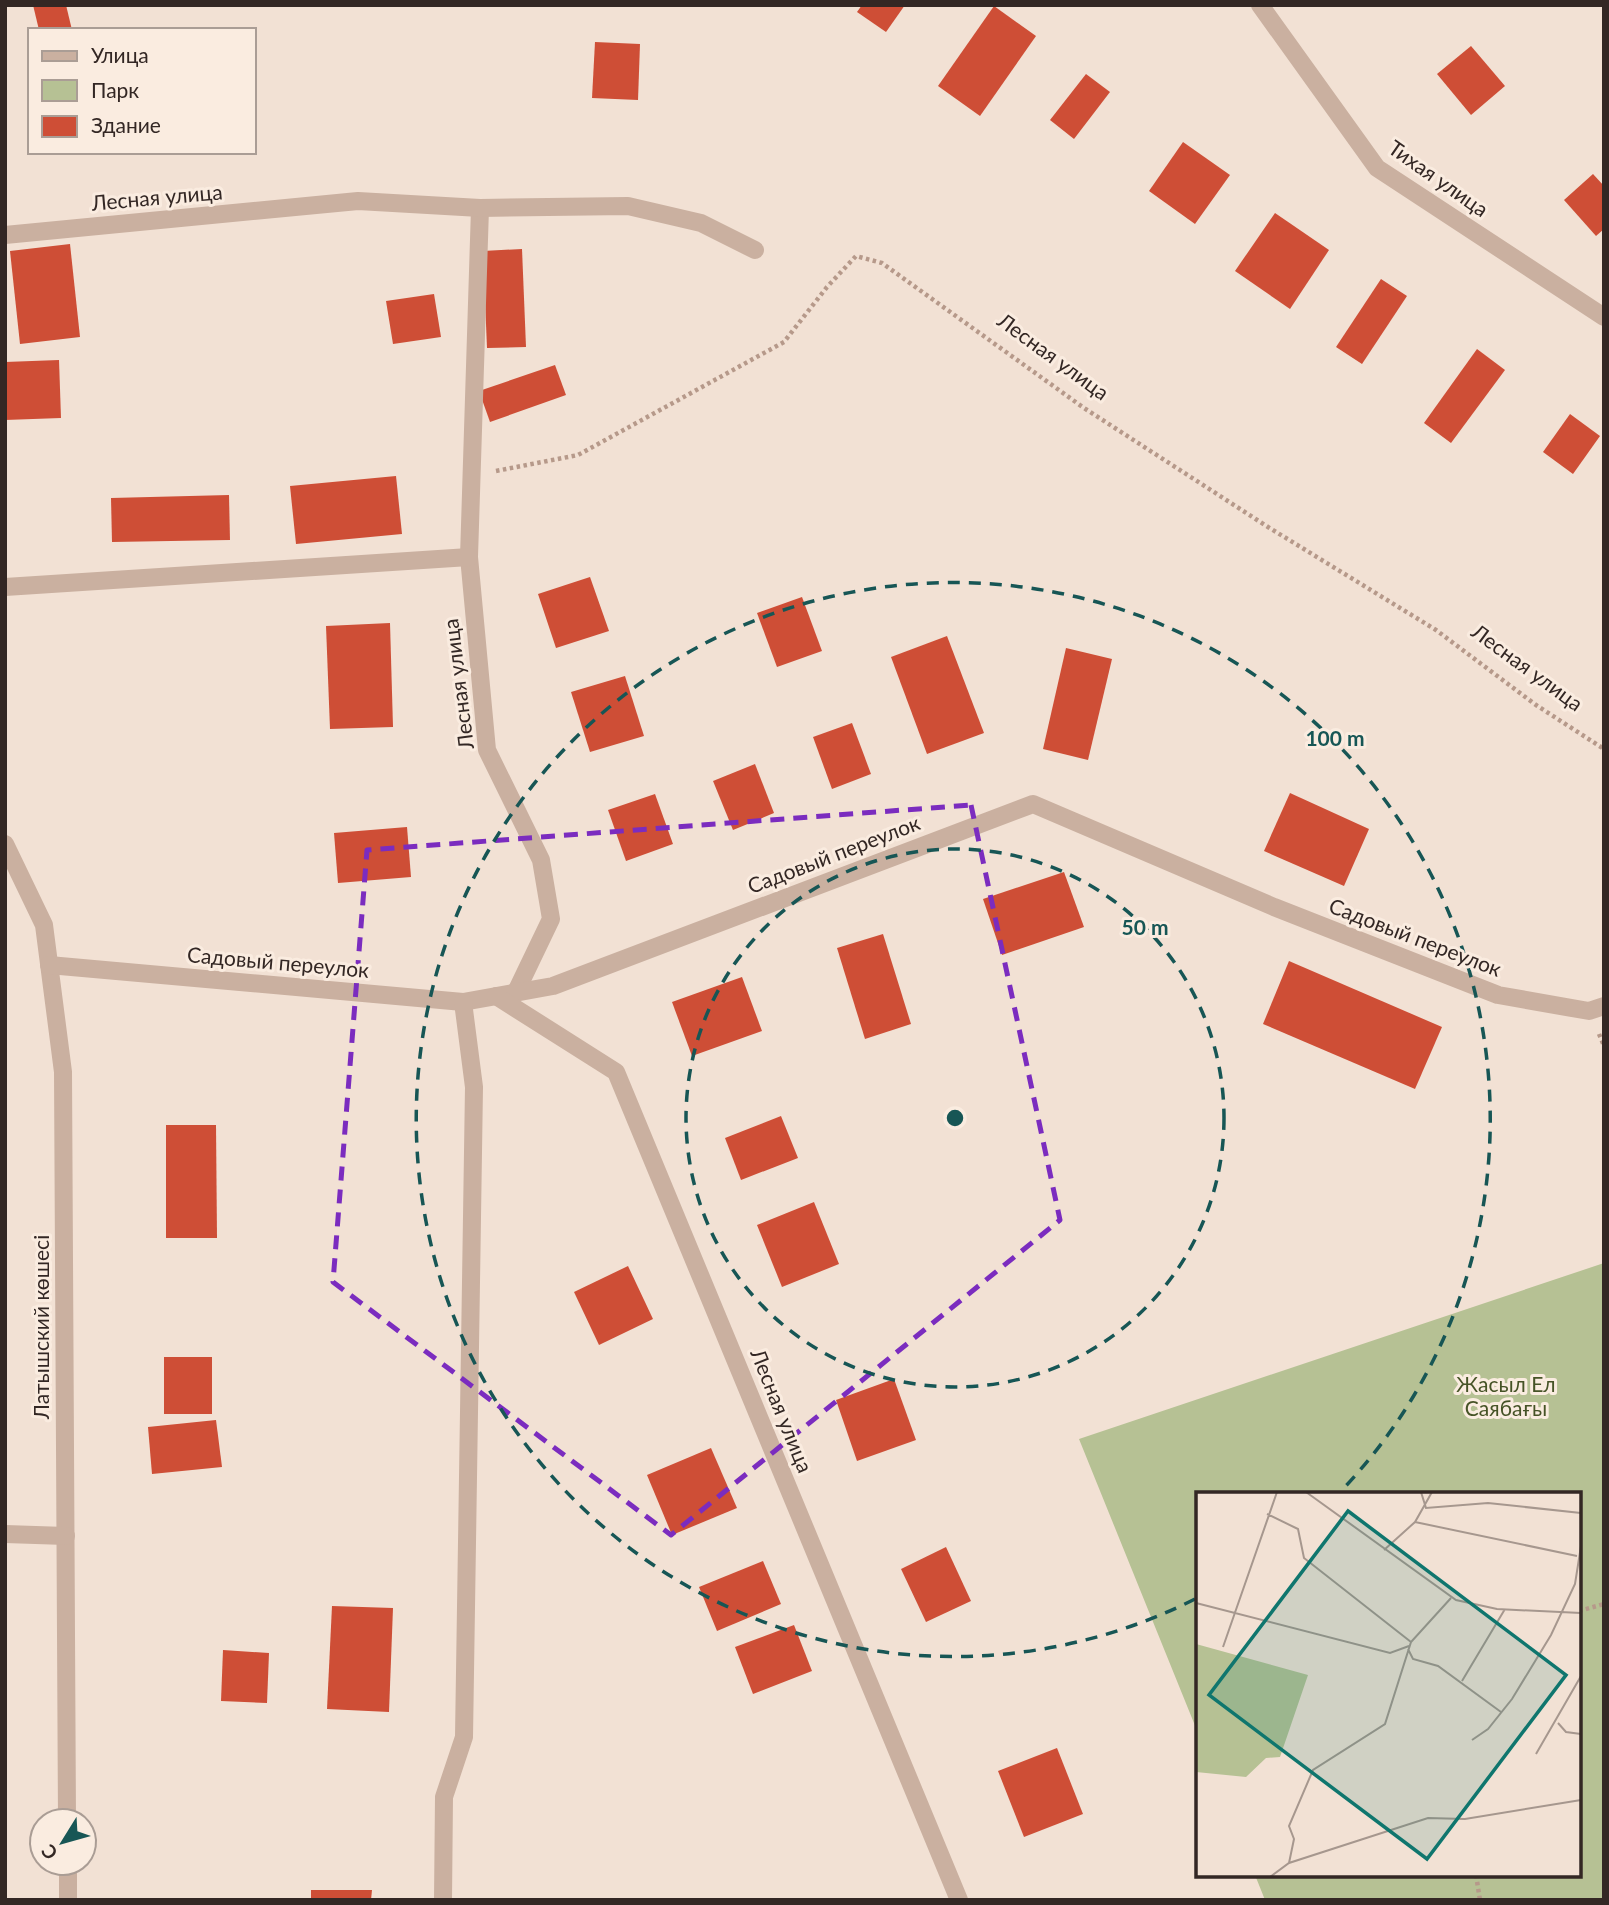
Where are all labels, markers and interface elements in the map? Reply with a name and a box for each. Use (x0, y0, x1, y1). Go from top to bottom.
legend (28, 28, 256, 154)
text: Улица (91, 42, 149, 67)
text: Парк (91, 77, 139, 102)
text: Здание (91, 112, 161, 137)
street label: Тихая улица (1384, 134, 1494, 221)
street label: Лесная улица (89, 178, 223, 215)
street label: Лесная улица (993, 306, 1114, 405)
street label: Лесная улица (437, 617, 478, 752)
street label: Лесная улица (1467, 617, 1588, 716)
text: 100 m (1305, 725, 1365, 750)
street label: Садовый переулок (744, 809, 923, 898)
street label: Садовый переулок (1326, 892, 1505, 981)
text: 50 m (1121, 914, 1169, 939)
street label: Садовый переулок (186, 941, 370, 982)
centre of rings (943, 1106, 967, 1130)
street label: Латышский көшесі (28, 1235, 53, 1420)
street label: Лесная улица (746, 1344, 819, 1476)
park label: Жасыл Ел Саябағы (1456, 1371, 1556, 1420)
inset map (1196, 1492, 1581, 1877)
north arrow (28, 1807, 98, 1877)
text: С (36, 1840, 62, 1864)

